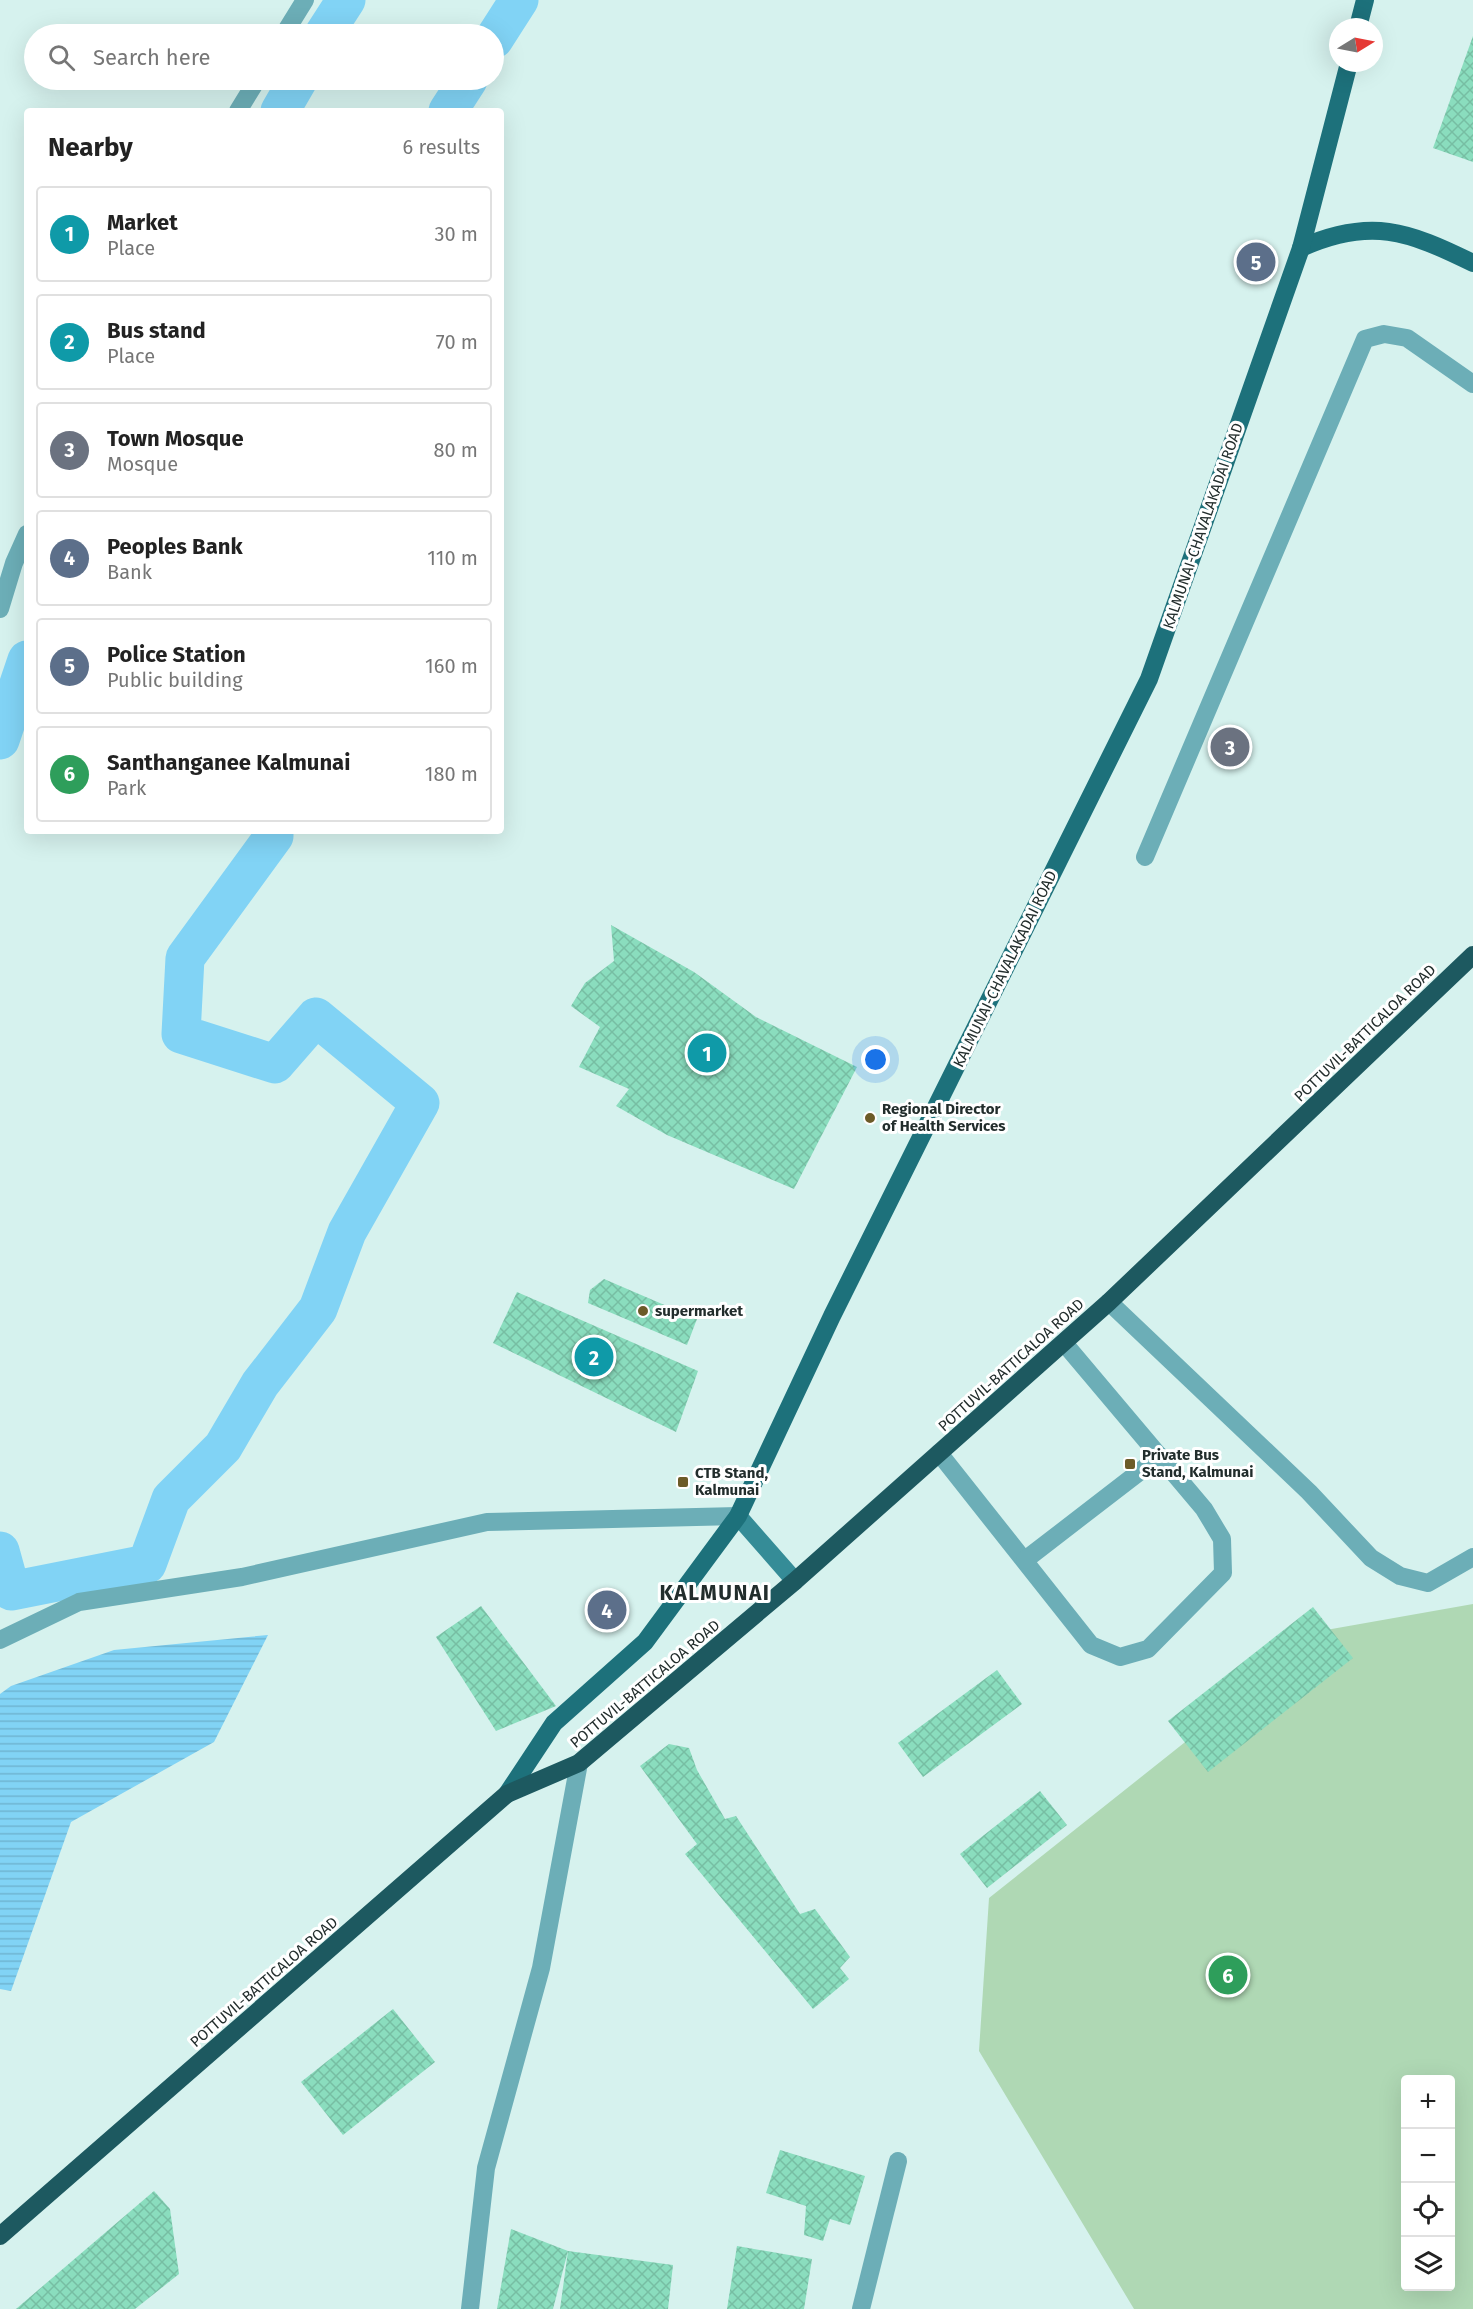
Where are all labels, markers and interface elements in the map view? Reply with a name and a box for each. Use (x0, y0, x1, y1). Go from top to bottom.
north arrow (1329, 18, 1383, 72)
search box (24, 24, 504, 90)
icon: search (45, 41, 78, 74)
text: Search here (93, 44, 211, 71)
text: Nearby (48, 132, 133, 163)
text: 6 results (403, 135, 480, 159)
text: Market (107, 209, 178, 236)
text: 1 (65, 222, 74, 246)
text: 30 m (434, 222, 478, 246)
text: Place (107, 236, 155, 260)
pin: 5 (1236, 240, 1276, 284)
text: Bus stand (107, 317, 206, 344)
text: 2 (64, 330, 75, 354)
text: 70 m (436, 330, 478, 354)
text: Place (107, 344, 155, 368)
street label: KALMUNAI-CHAVALAKADAI ROAD (1159, 421, 1247, 631)
text: Town Mosque (107, 425, 244, 452)
text: 3 (64, 438, 75, 462)
text: 80 m (433, 438, 478, 462)
text: Mosque (107, 452, 178, 476)
text: Peoples Bank (107, 533, 243, 560)
text: 4 (64, 546, 75, 570)
text: 110 m (427, 546, 478, 570)
text: Bank (107, 560, 152, 584)
text: Police Station (107, 641, 246, 668)
text: 5 (64, 654, 75, 678)
text: 160 m (425, 654, 478, 678)
text: Public building (107, 668, 243, 692)
pin: 3 (1210, 724, 1250, 770)
text: Santhanganee Kalmunai (107, 749, 350, 776)
text: 6 (64, 762, 75, 786)
text: 180 m (425, 762, 478, 786)
text: Park (107, 776, 146, 800)
street label: KALMUNAI-CHAVALAKADAI ROAD (949, 868, 1061, 1070)
street label: POTTUVIL-BATTICALOA ROAD (1291, 961, 1439, 1105)
pin: 1 (688, 1030, 726, 1076)
your location (861, 1045, 890, 1074)
place label: Regional Director of Health Services (882, 1100, 1006, 1135)
marker: Regional Director of Health Services (863, 1111, 877, 1125)
street label: POTTUVIL-BATTICALOA ROAD (935, 1295, 1087, 1435)
place label: supermarket (655, 1302, 743, 1320)
marker: supermarket (636, 1304, 650, 1318)
pin: 2 (574, 1334, 614, 1380)
place label: Private Bus Stand, Kalmunai (1142, 1446, 1253, 1481)
marker: Private Bus Stand, Kalmunai (1123, 1457, 1137, 1471)
place label: CTB Stand, Kalmunai (695, 1464, 768, 1499)
marker: CTB Stand, Kalmunai (676, 1475, 690, 1489)
district label: KALMUNAI (660, 1580, 770, 1606)
pin: 4 (588, 1588, 626, 1632)
street label: POTTUVIL-BATTICALOA ROAD (567, 1616, 723, 1752)
street label: POTTUVIL-BATTICALOA ROAD (187, 1913, 341, 2051)
pin: 6 (1208, 1952, 1248, 1998)
map controls (1401, 2075, 1455, 2291)
button: + (1401, 2075, 1455, 2129)
button: − (1401, 2129, 1455, 2183)
button: locate (1401, 2183, 1455, 2237)
button: layers (1401, 2237, 1455, 2291)

